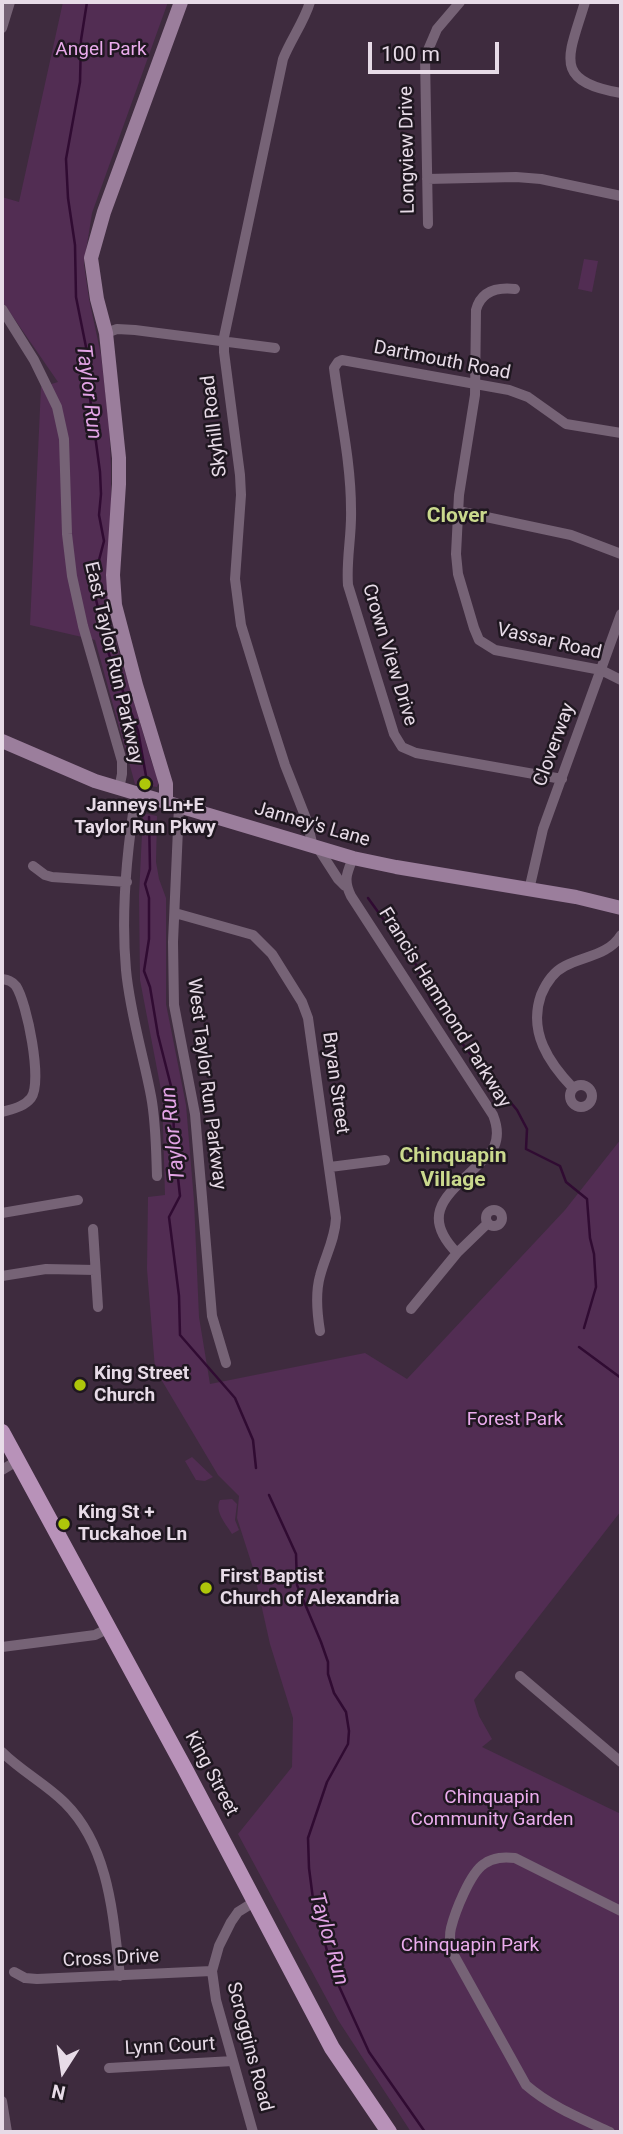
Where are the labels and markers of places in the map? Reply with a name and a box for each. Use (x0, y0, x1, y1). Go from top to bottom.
marker: Janneys Ln+E Taylor Run Pkwy (137, 776, 153, 792)
place label: Janneys Ln+E Taylor Run Pkwy (74, 795, 216, 839)
place label: King Street Church (94, 1363, 189, 1407)
marker: King Street Church (72, 1377, 88, 1393)
place label: King St + Tuckahoe Ln (78, 1502, 187, 1546)
marker: King St + Tuckahoe Ln (56, 1516, 72, 1532)
place label: First Baptist Church of Alexandria (220, 1566, 399, 1610)
marker: First Baptist Church of Alexandria (198, 1580, 214, 1596)

